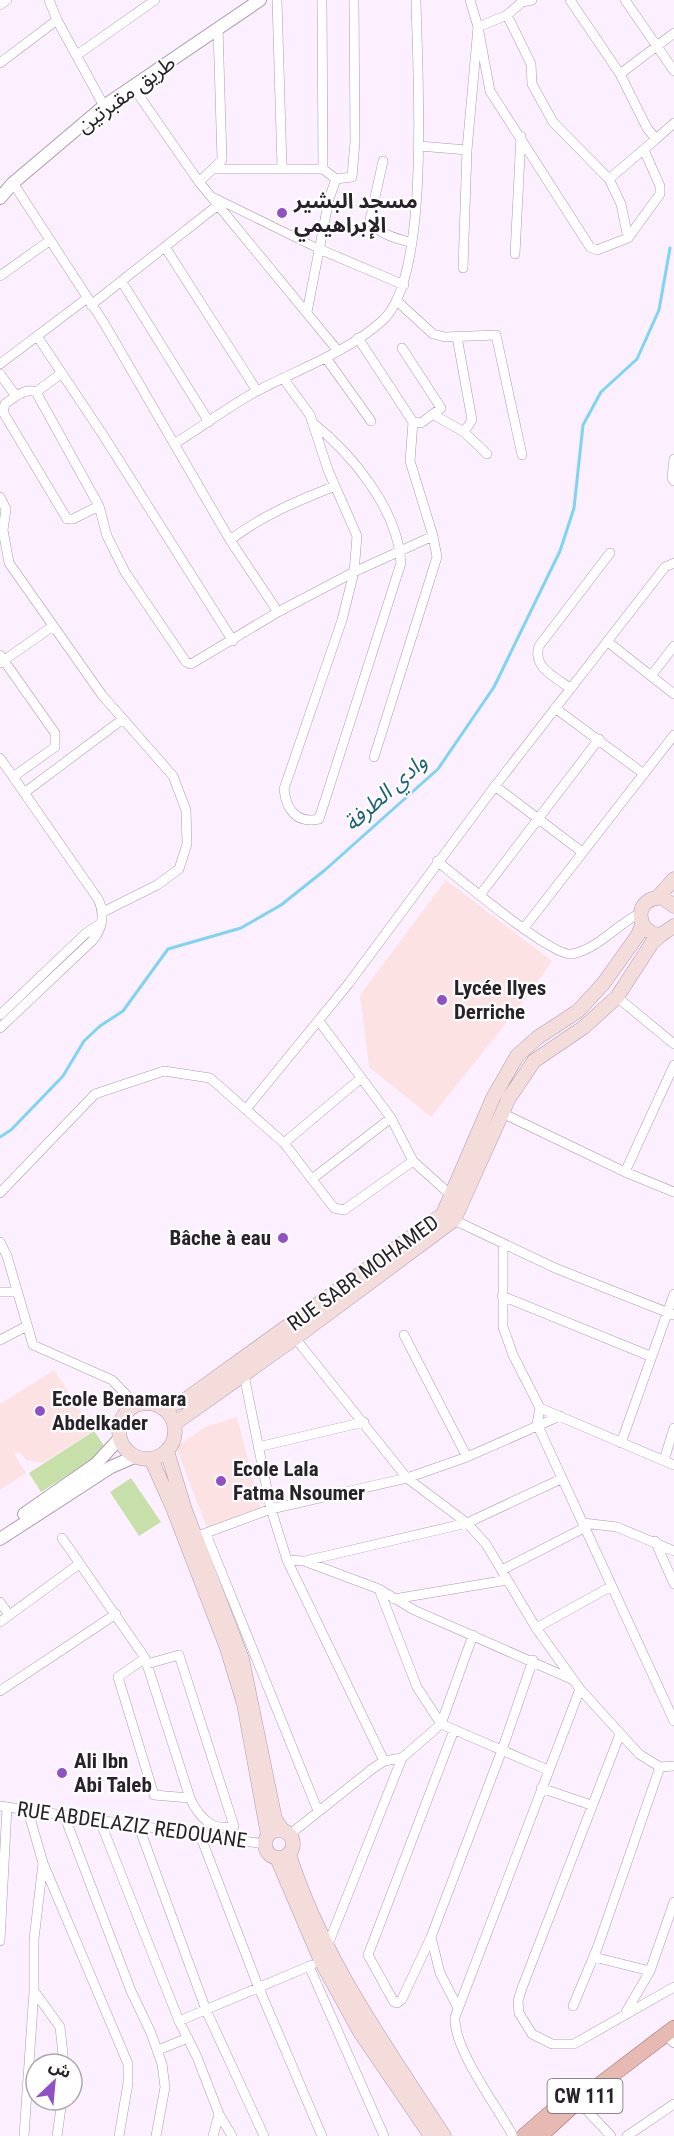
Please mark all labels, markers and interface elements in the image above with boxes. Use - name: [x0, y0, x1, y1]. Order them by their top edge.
- street label: طريق مقبرتين: [72, 50, 180, 139]
- place label: مسجد البشير الإبراهيمي: [293, 189, 418, 242]
- marker: مسجد البشير الإبراهيمي: [275, 206, 289, 220]
- water label: وادي الطرفة: [339, 749, 435, 840]
- place label: Lycée Ilyes Derriche: [454, 976, 546, 1024]
- marker: Lycée Ilyes Derriche: [435, 993, 449, 1007]
- street label: RUE SABR MOHAMED: [283, 1210, 443, 1336]
- place label: Bâche à eau: [169, 1226, 271, 1250]
- marker: Bâche à eau: [276, 1231, 290, 1245]
- place label: Ecole Benamara Abdelkader: [52, 1387, 187, 1435]
- marker: Ecole Benamara Abdelkader: [33, 1404, 47, 1418]
- place label: Ecole Lala Fatma Nsoumer: [233, 1457, 365, 1505]
- marker: Ecole Lala Fatma Nsoumer: [214, 1474, 228, 1488]
- place label: Ali Ibn Abi Taleb: [74, 1749, 152, 1797]
- marker: Ali Ibn Abi Taleb: [55, 1766, 69, 1780]
- street label: RUE ABDELAZIZ REDOUANE: [16, 1797, 248, 1853]
- north arrow: [24, 2052, 84, 2112]
- text: ش: [46, 2056, 74, 2082]
- road number: CW 111: [548, 2079, 622, 2113]

